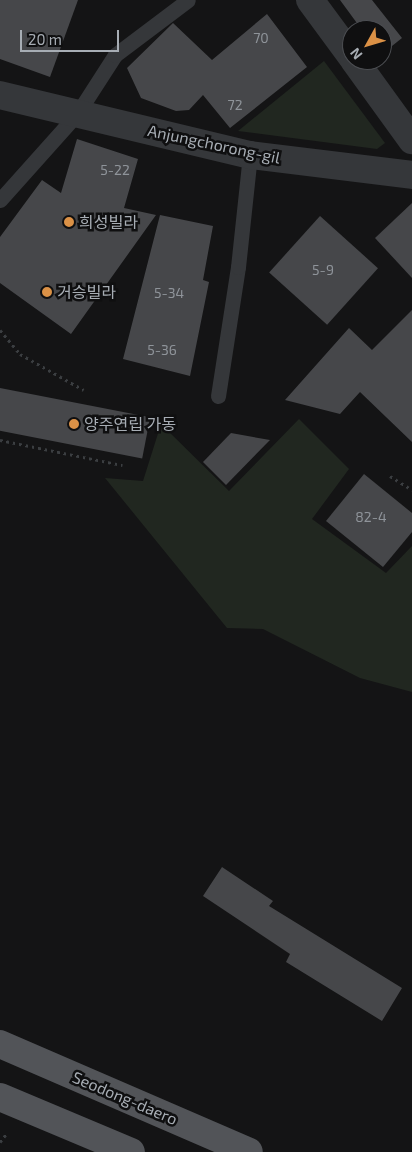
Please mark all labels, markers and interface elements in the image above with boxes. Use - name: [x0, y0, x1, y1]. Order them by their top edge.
- scale bar: [22, 20, 121, 52]
- north arrow: [342, 20, 392, 70]
- text: 20 m: [28, 30, 62, 48]
- house number: 70: [253, 30, 269, 46]
- text: N: [346, 45, 366, 63]
- house number: 72: [227, 97, 243, 113]
- street label: Anjungchorong-gil: [146, 121, 282, 167]
- house number: 5-22: [100, 162, 130, 178]
- place label: 희성빌라: [79, 212, 138, 232]
- marker: 희성빌라: [63, 216, 75, 228]
- house number: 5-9: [312, 262, 334, 278]
- place label: 거승빌라: [57, 282, 116, 302]
- house number: 5-34: [154, 285, 184, 301]
- marker: 거승빌라: [41, 286, 53, 298]
- house number: 5-36: [147, 342, 177, 358]
- place label: 양주연립 가동: [84, 414, 176, 434]
- marker: 양주연립 가동: [68, 418, 80, 430]
- house number: 82-4: [355, 509, 387, 525]
- street label: Seodong-daero: [70, 1067, 180, 1129]

